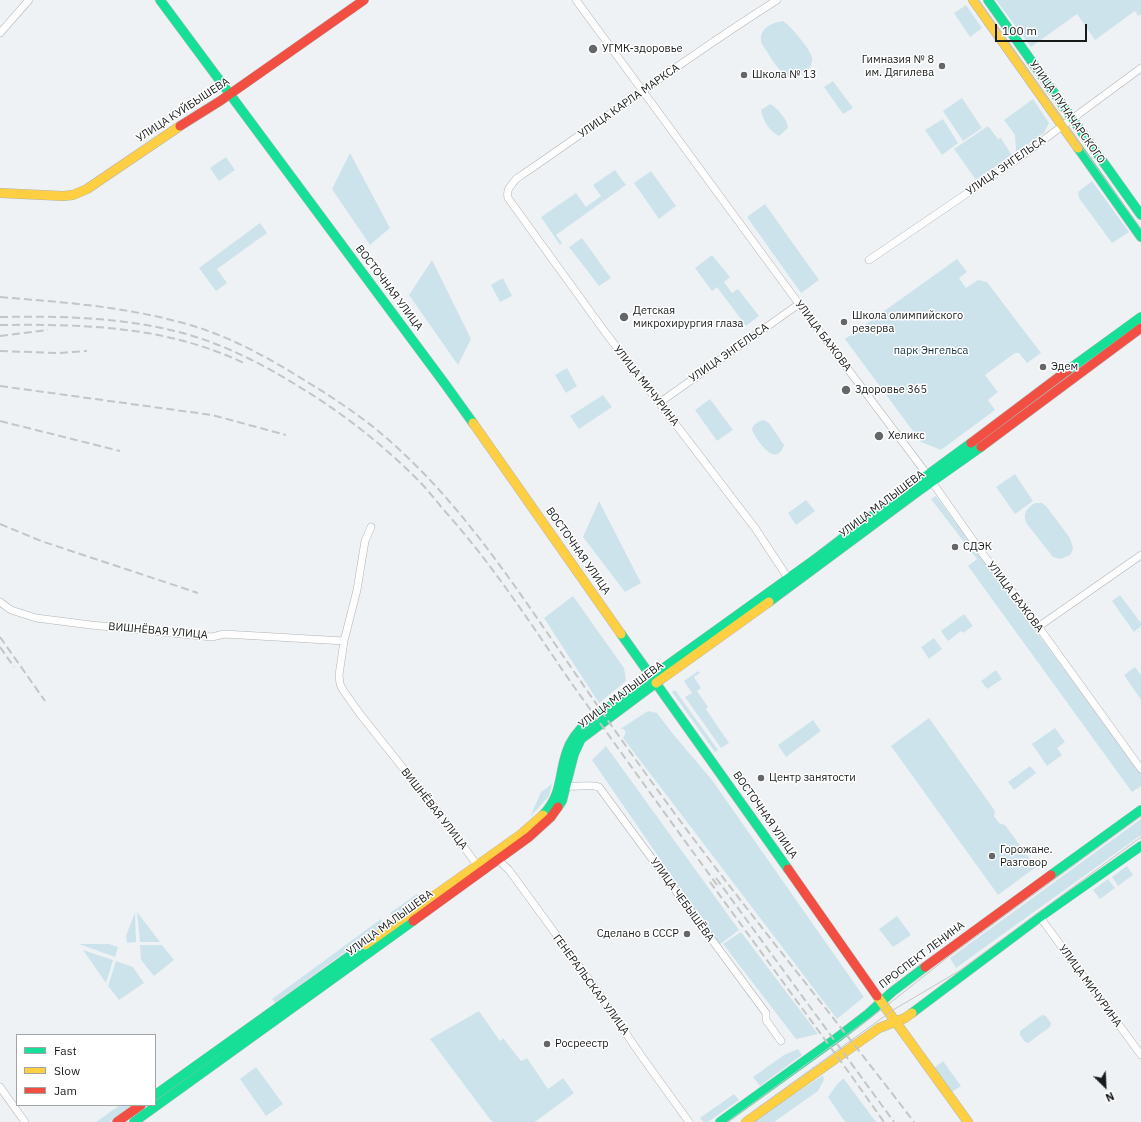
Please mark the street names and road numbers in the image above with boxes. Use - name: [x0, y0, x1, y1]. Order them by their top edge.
- street label: УЛИЦА ЛУНАЧАРСКОГО: [1026, 58, 1108, 166]
- street label: УЛИЦА КАРЛА МАРКСА: [576, 61, 682, 141]
- street label: УЛИЦА КУЙБЫШЕВА: [134, 75, 232, 145]
- street label: УЛИЦА ЭНГЕЛЬСА: [964, 134, 1048, 198]
- street label: ВОСТОЧНАЯ УЛИЦА: [353, 243, 425, 333]
- street label: УЛИЦА БАЖОВА: [792, 298, 854, 374]
- street label: УЛИЦА ЭНГЕЛЬСА: [687, 321, 771, 385]
- street label: УЛИЦА МИЧУРИНА: [610, 343, 682, 429]
- street label: УЛИЦА МАЛЫШЕВА: [837, 468, 927, 540]
- street label: ВОСТОЧНАЯ УЛИЦА: [543, 505, 613, 597]
- street label: УЛИЦА БАЖОВА: [984, 559, 1046, 635]
- street label: ВИШНЁВАЯ УЛИЦА: [108, 620, 208, 642]
- street label: УЛИЦА МАЛЫШЕВА: [576, 659, 666, 731]
- street label: ВИШНЁВАЯ УЛИЦА: [398, 766, 470, 852]
- street label: ВОСТОЧНАЯ УЛИЦА: [730, 769, 800, 861]
- street label: УЛИЦА ЧЕБЫШЁВА: [647, 856, 717, 944]
- street label: УЛИЦА МАЛЫШЕВА: [344, 887, 436, 959]
- street label: ПРОСПЕКТ ЛЕНИНА: [877, 919, 967, 991]
- street label: ГЕНЕРАЛЬСКАЯ УЛИЦА: [550, 932, 632, 1038]
- street label: УЛИЦА МИЧУРИНА: [1056, 942, 1124, 1030]

